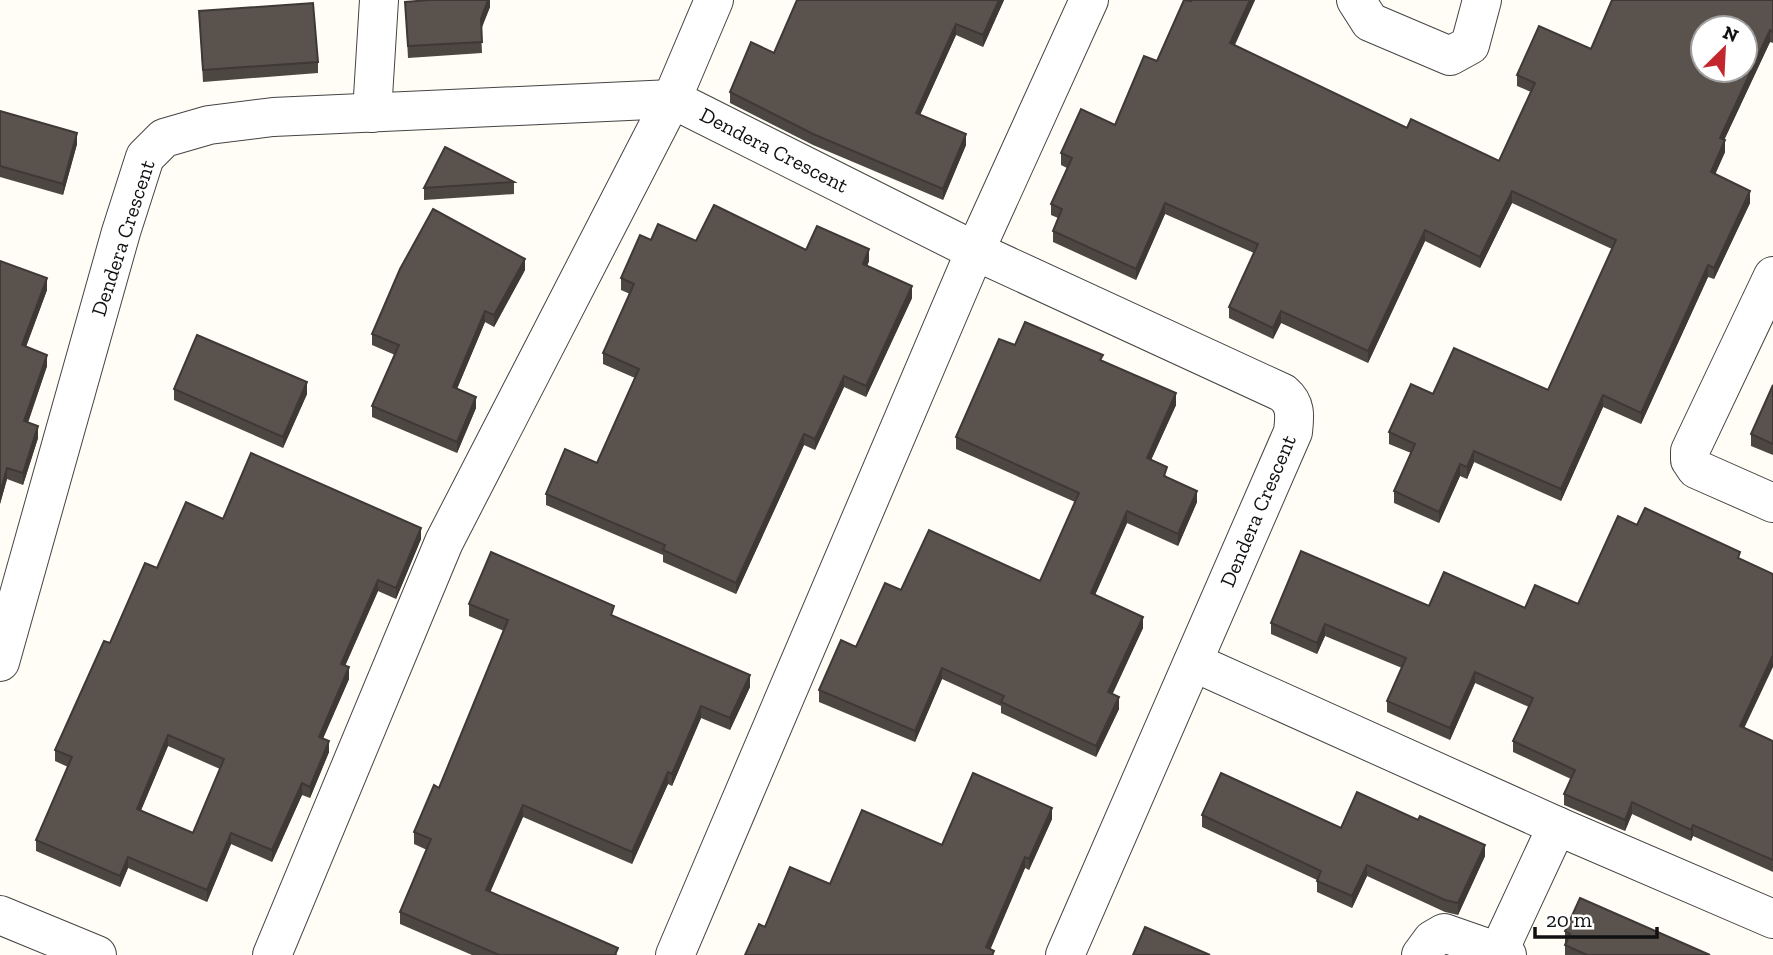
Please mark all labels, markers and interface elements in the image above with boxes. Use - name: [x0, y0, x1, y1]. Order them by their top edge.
- north arrow: [1689, 14, 1759, 84]
- text: N: [1719, 20, 1742, 47]
- street label: Dendera Crescent: [696, 101, 853, 198]
- street label: Dendera Crescent: [85, 156, 160, 319]
- street label: Dendera Crescent: [1214, 431, 1301, 591]
- scale bar: [1535, 895, 1658, 939]
- text: 20 m: [1546, 907, 1592, 932]

